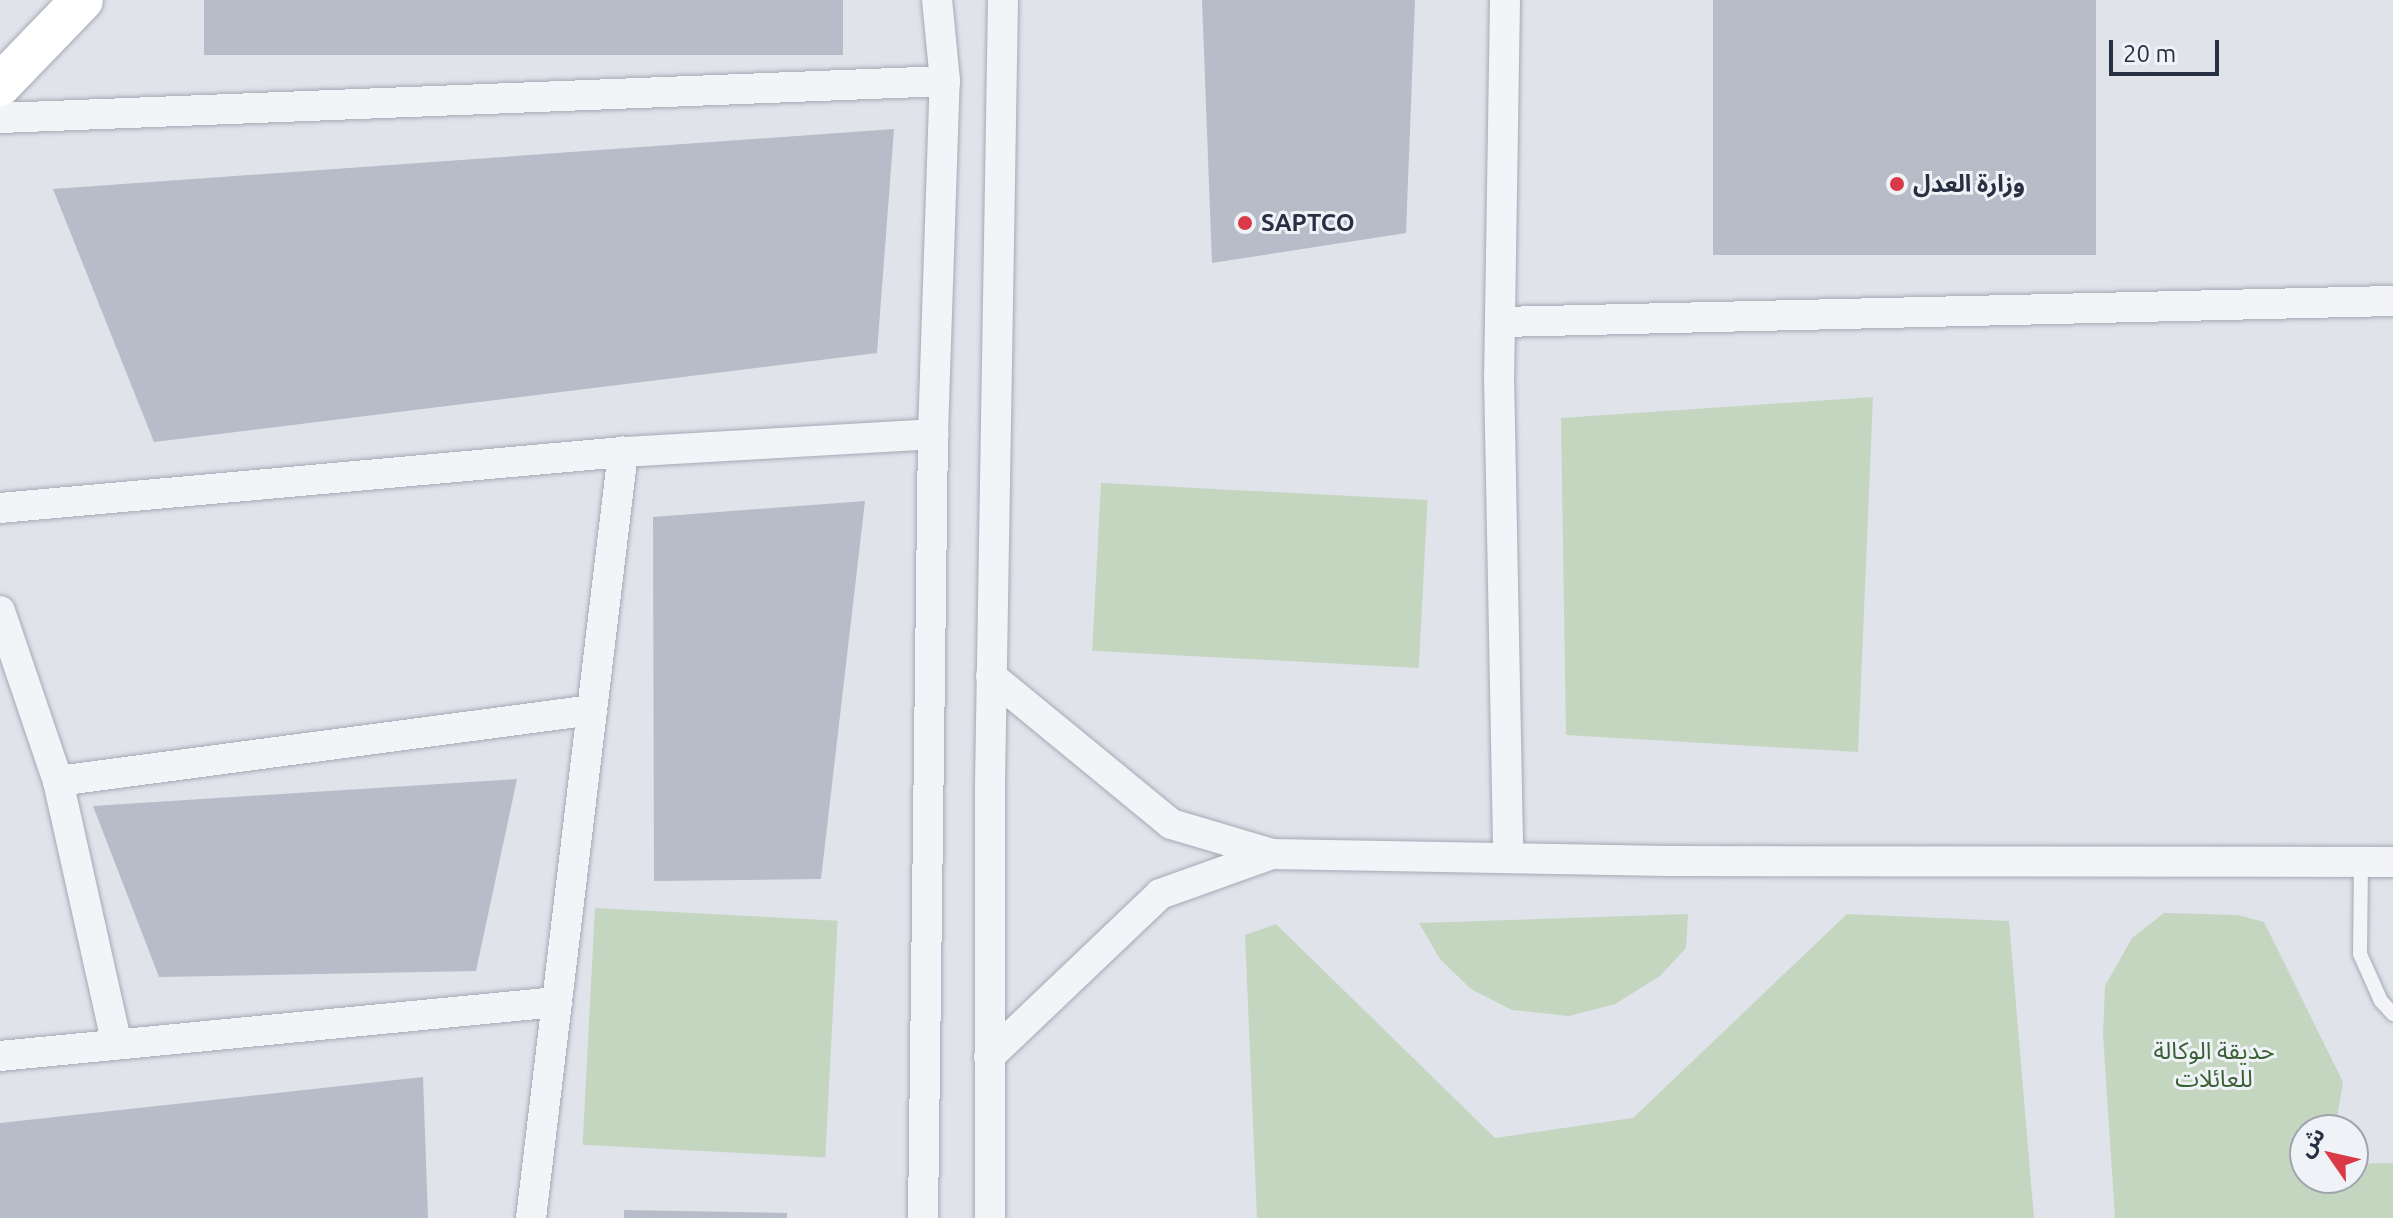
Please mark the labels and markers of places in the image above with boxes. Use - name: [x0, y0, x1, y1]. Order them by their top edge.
- place label: وزارة العدل: [1913, 170, 2025, 198]
- marker: وزارة العدل: [1888, 175, 1906, 193]
- place label: SAPTCO: [1261, 209, 1355, 237]
- marker: SAPTCO: [1236, 214, 1254, 232]

